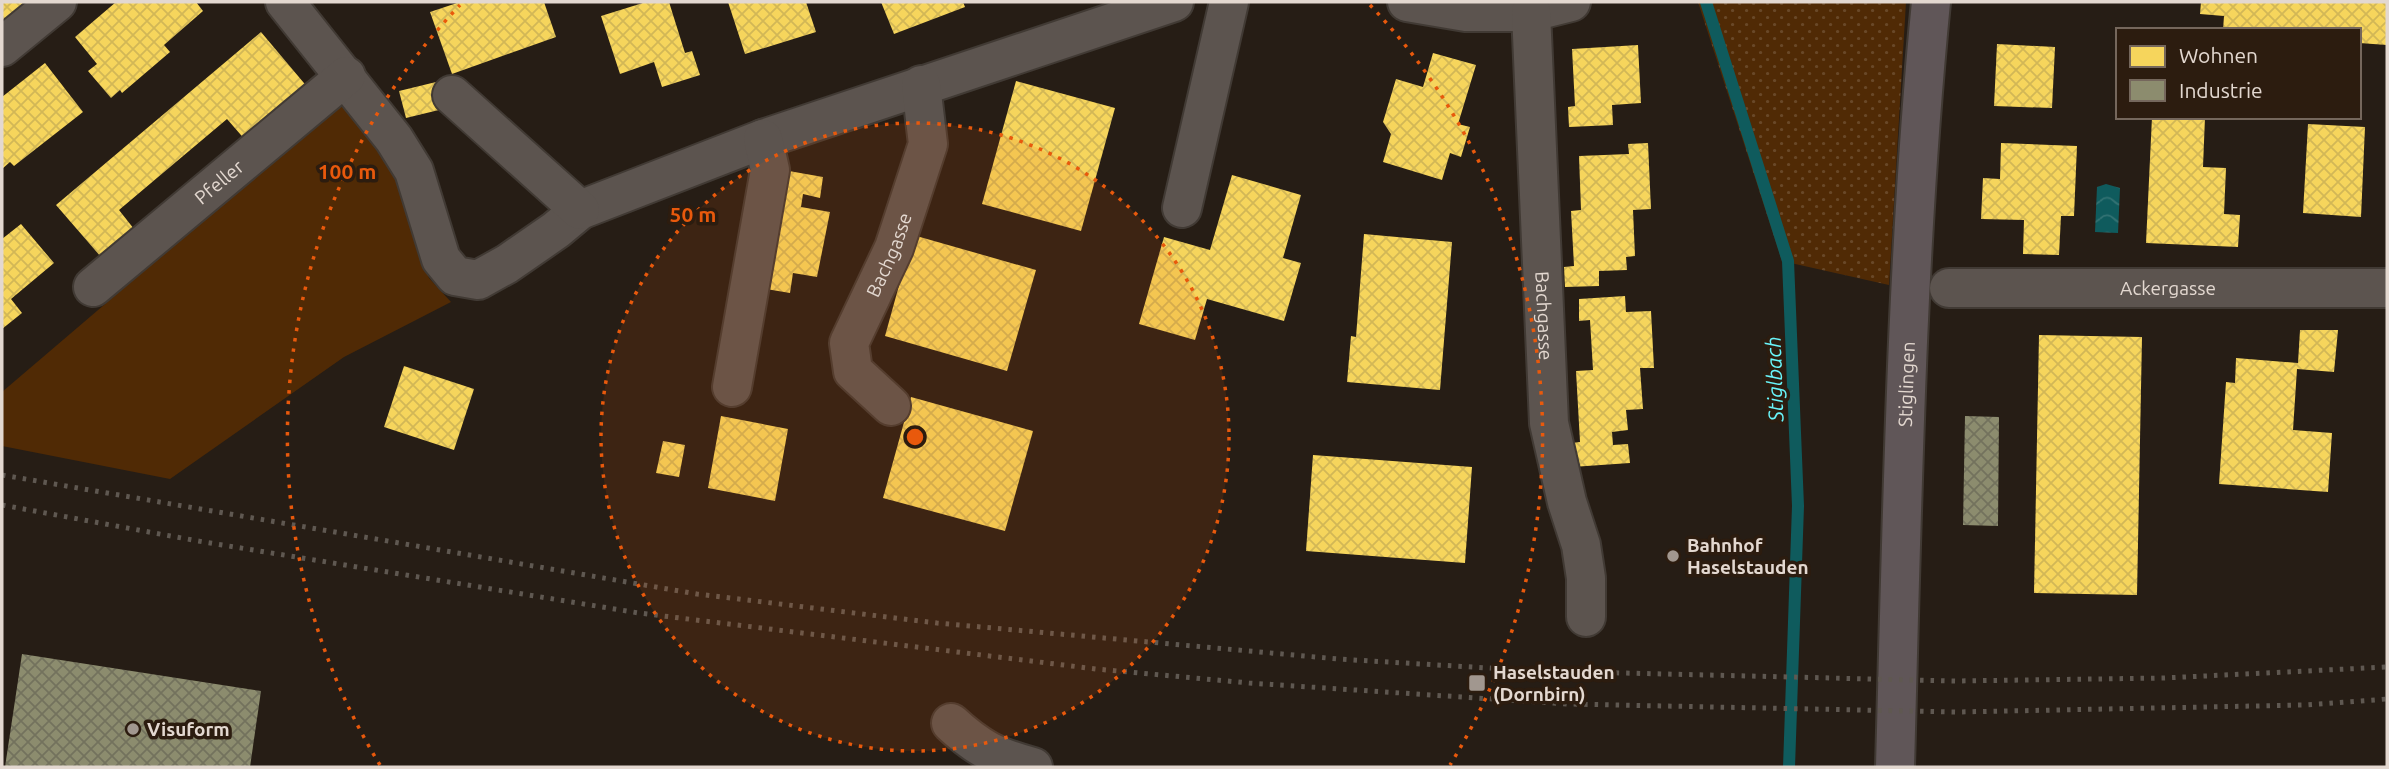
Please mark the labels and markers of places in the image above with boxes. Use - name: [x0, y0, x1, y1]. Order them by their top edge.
- centre of rings: [903, 425, 927, 449]
- place label: Bahnhof Haselstauden: [1687, 534, 1809, 578]
- marker: Bahnhof Haselstauden: [1665, 548, 1681, 564]
- place label: Haselstauden (Dornbirn): [1493, 661, 1615, 705]
- marker: Haselstauden (Dornbirn): [1467, 673, 1487, 693]
- place label: Visuform: [147, 718, 230, 740]
- marker: Visuform: [125, 721, 141, 737]

